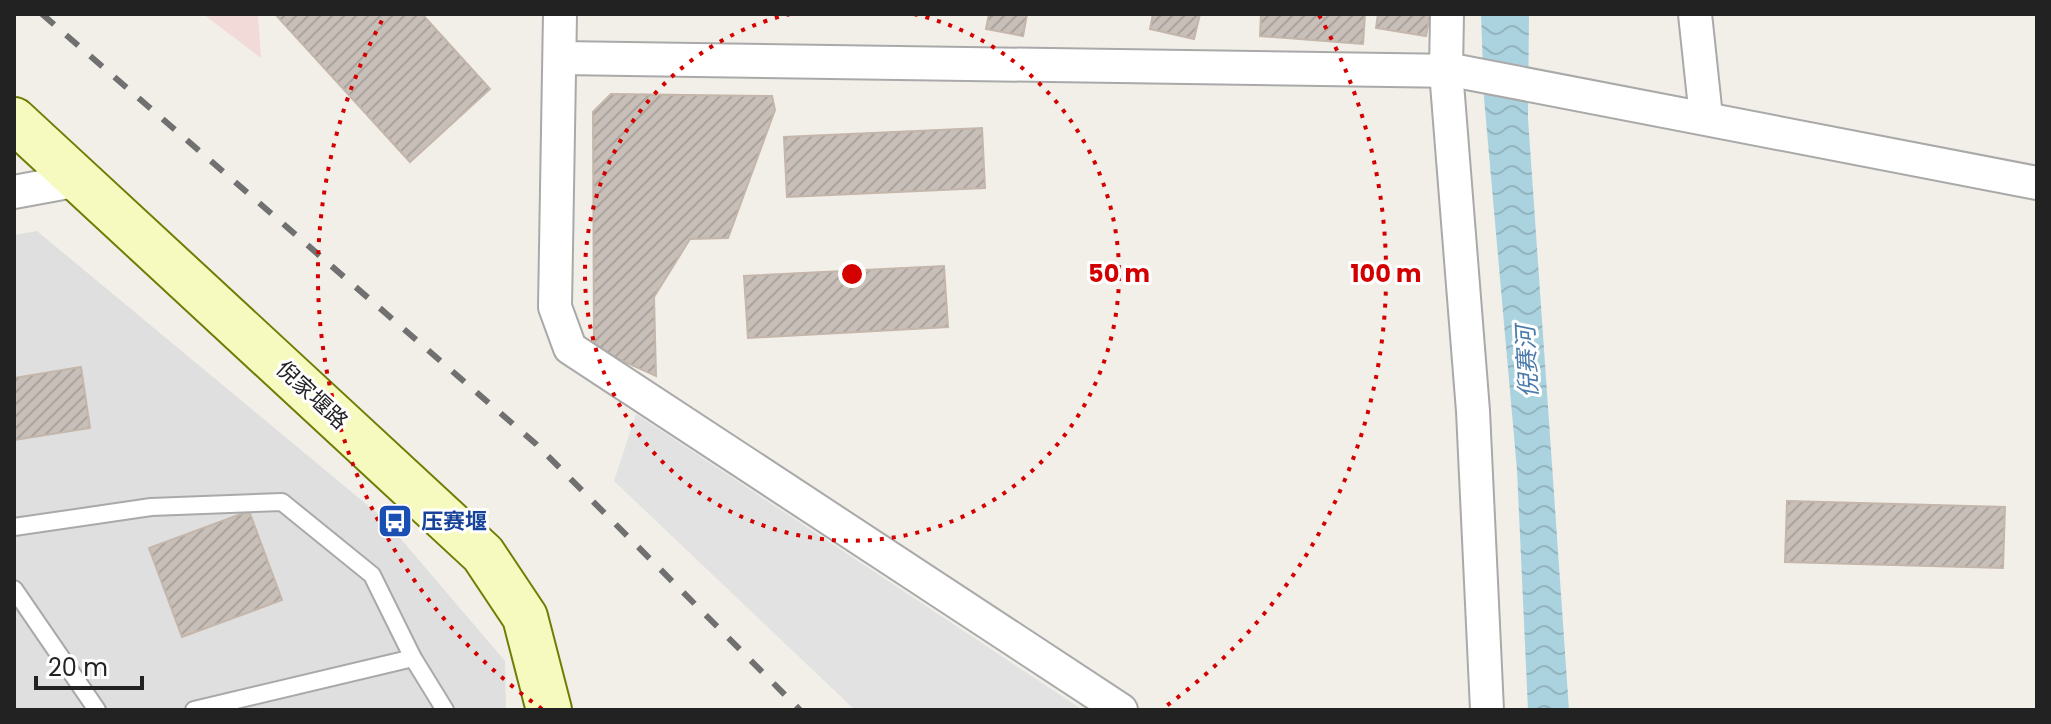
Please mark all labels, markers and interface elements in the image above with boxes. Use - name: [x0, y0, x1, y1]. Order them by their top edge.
- text: 50 m: [1088, 257, 1150, 290]
- text: 100 m: [1351, 257, 1421, 290]
- centre of rings: [838, 260, 866, 288]
- water label: 倪赛河: [1508, 321, 1545, 399]
- street label: 倪家堰路: [269, 354, 355, 436]
- bus stop icon: 压赛堰: [376, 502, 414, 540]
- place label: 压赛堰: [421, 506, 487, 537]
- scale bar: [36, 640, 142, 690]
- text: 20 m: [48, 651, 108, 684]

